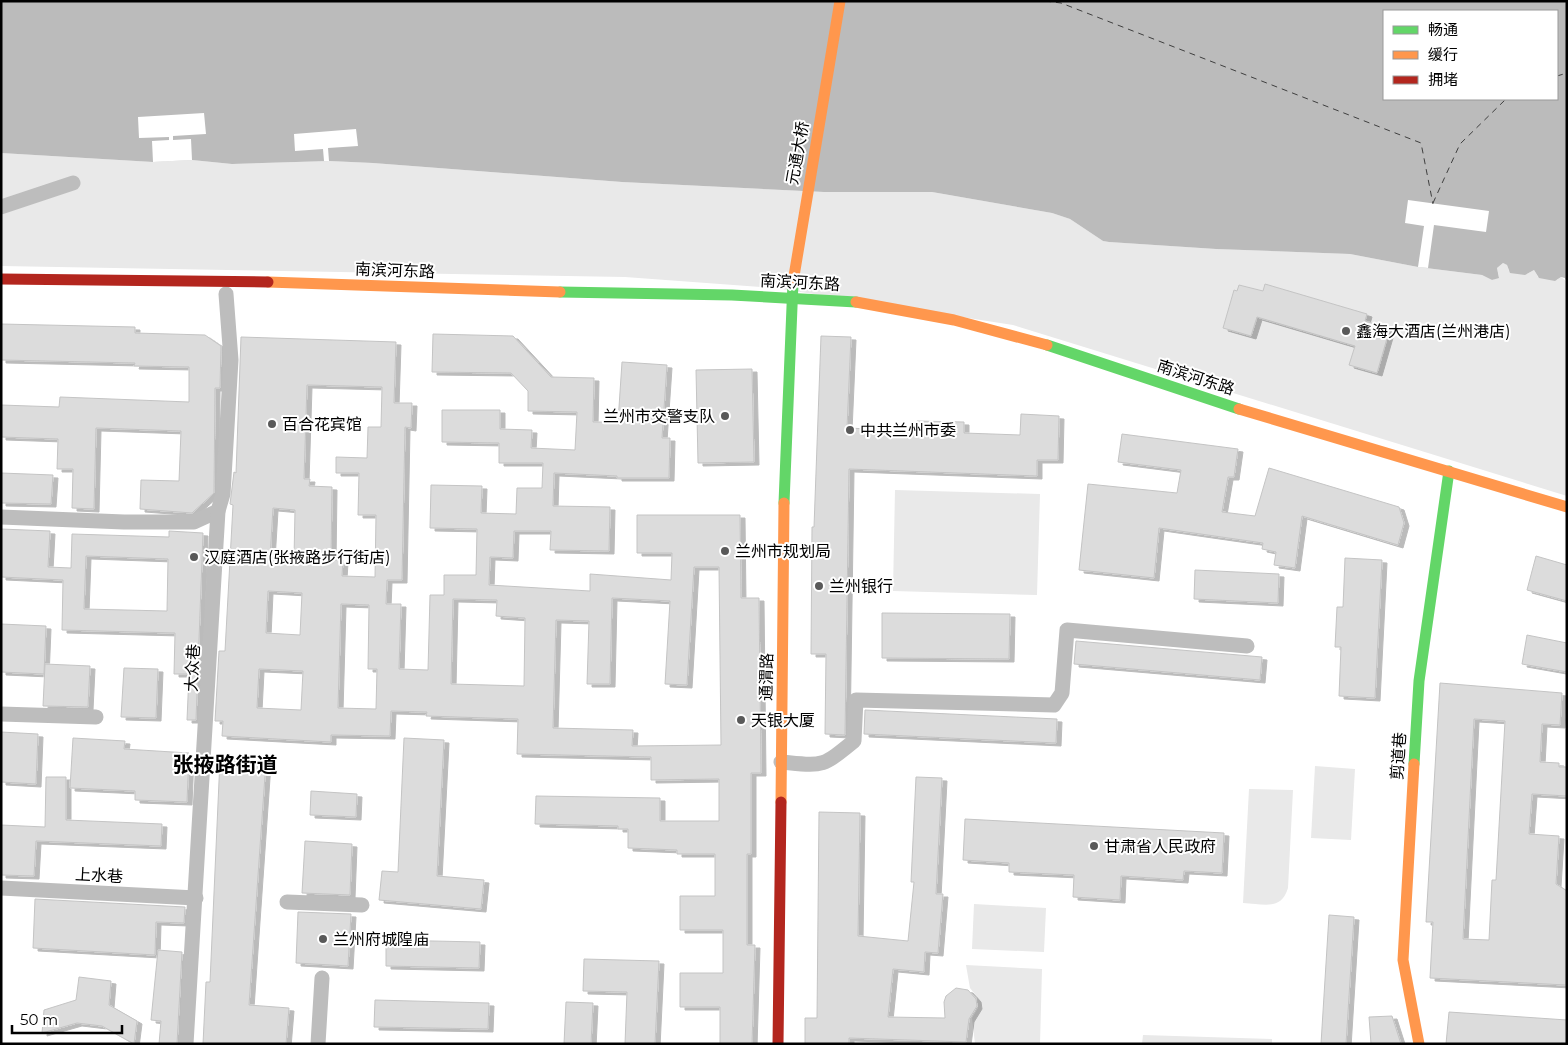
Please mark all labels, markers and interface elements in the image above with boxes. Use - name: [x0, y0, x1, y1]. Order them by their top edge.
- legend: [1383, 10, 1558, 100]
- text: 畅通: [1428, 20, 1458, 39]
- text: 缓行: [1428, 45, 1458, 64]
- text: 拥堵: [1428, 70, 1458, 89]
- street label: 元通大桥: [783, 120, 812, 186]
- street label: 南滨河东路: [355, 260, 435, 281]
- street label: 南滨河东路: [760, 271, 840, 294]
- place label: 鑫海大酒店(兰州港店): [1356, 322, 1511, 341]
- marker: 鑫海大酒店(兰州港店): [1340, 325, 1352, 337]
- street label: 南滨河东路: [1155, 356, 1237, 399]
- place label: 兰州市交警支队: [603, 407, 715, 426]
- marker: 兰州市交警支队: [719, 410, 731, 422]
- place label: 百合花宾馆: [282, 415, 362, 434]
- marker: 百合花宾馆: [266, 418, 278, 430]
- place label: 中共兰州市委: [860, 421, 956, 440]
- marker: 中共兰州市委: [844, 424, 856, 436]
- place label: 兰州市规划局: [735, 542, 831, 561]
- marker: 兰州市规划局: [719, 545, 731, 557]
- place label: 汉庭酒店(张掖路步行街店): [204, 548, 391, 567]
- marker: 汉庭酒店(张掖路步行街店): [188, 551, 200, 563]
- place label: 兰州银行: [829, 577, 893, 596]
- marker: 兰州银行: [813, 580, 825, 592]
- street label: 大众巷: [182, 644, 203, 692]
- street label: 通渭路: [757, 653, 776, 701]
- place label: 天银大厦: [751, 711, 815, 730]
- marker: 天银大厦: [735, 714, 747, 726]
- street label: 剪道巷: [1387, 731, 1410, 781]
- district label: 张掖路街道: [173, 752, 278, 777]
- place label: 甘肃省人民政府: [1104, 837, 1216, 856]
- marker: 甘肃省人民政府: [1088, 840, 1100, 852]
- street label: 上水巷: [75, 865, 123, 886]
- place label: 兰州府城隍庙: [333, 930, 429, 949]
- marker: 兰州府城隍庙: [317, 933, 329, 945]
- scale bar: [12, 1002, 122, 1034]
- text: 50 m: [20, 1010, 58, 1029]

